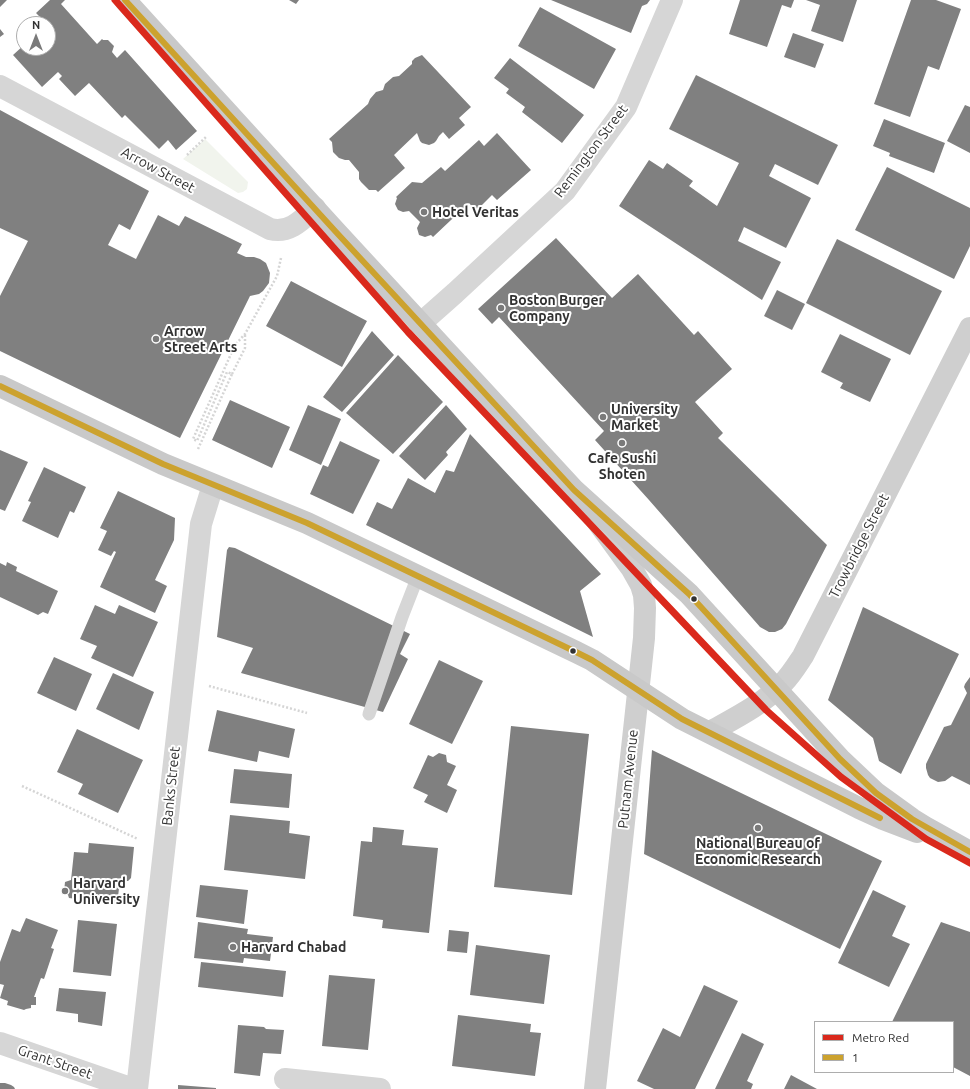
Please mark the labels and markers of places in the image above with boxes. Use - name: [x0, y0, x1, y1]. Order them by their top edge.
- place label: Hotel Veritas: [432, 204, 519, 220]
- marker: Hotel Veritas: [419, 207, 429, 217]
- place label: Boston Burger Company: [509, 292, 604, 324]
- marker: Boston Burger Company: [496, 303, 506, 313]
- place label: Arrow Street Arts: [164, 323, 237, 356]
- marker: Arrow Street Arts: [151, 334, 161, 344]
- place label: University Market: [611, 401, 678, 434]
- marker: University Market: [598, 412, 608, 422]
- marker: Cafe Sushi Shoten: [617, 438, 627, 448]
- place label: Cafe Sushi Shoten: [588, 450, 656, 482]
- unlabelled marker: [689, 594, 699, 604]
- unlabelled marker: [568, 646, 578, 656]
- marker: National Bureau of Economic Research: [753, 823, 763, 833]
- place label: National Bureau of Economic Research: [695, 835, 821, 868]
- place label: Harvard University: [73, 875, 140, 908]
- marker: Harvard University: [60, 886, 70, 896]
- place label: Harvard Chabad: [241, 939, 346, 955]
- marker: Harvard Chabad: [228, 942, 238, 952]

